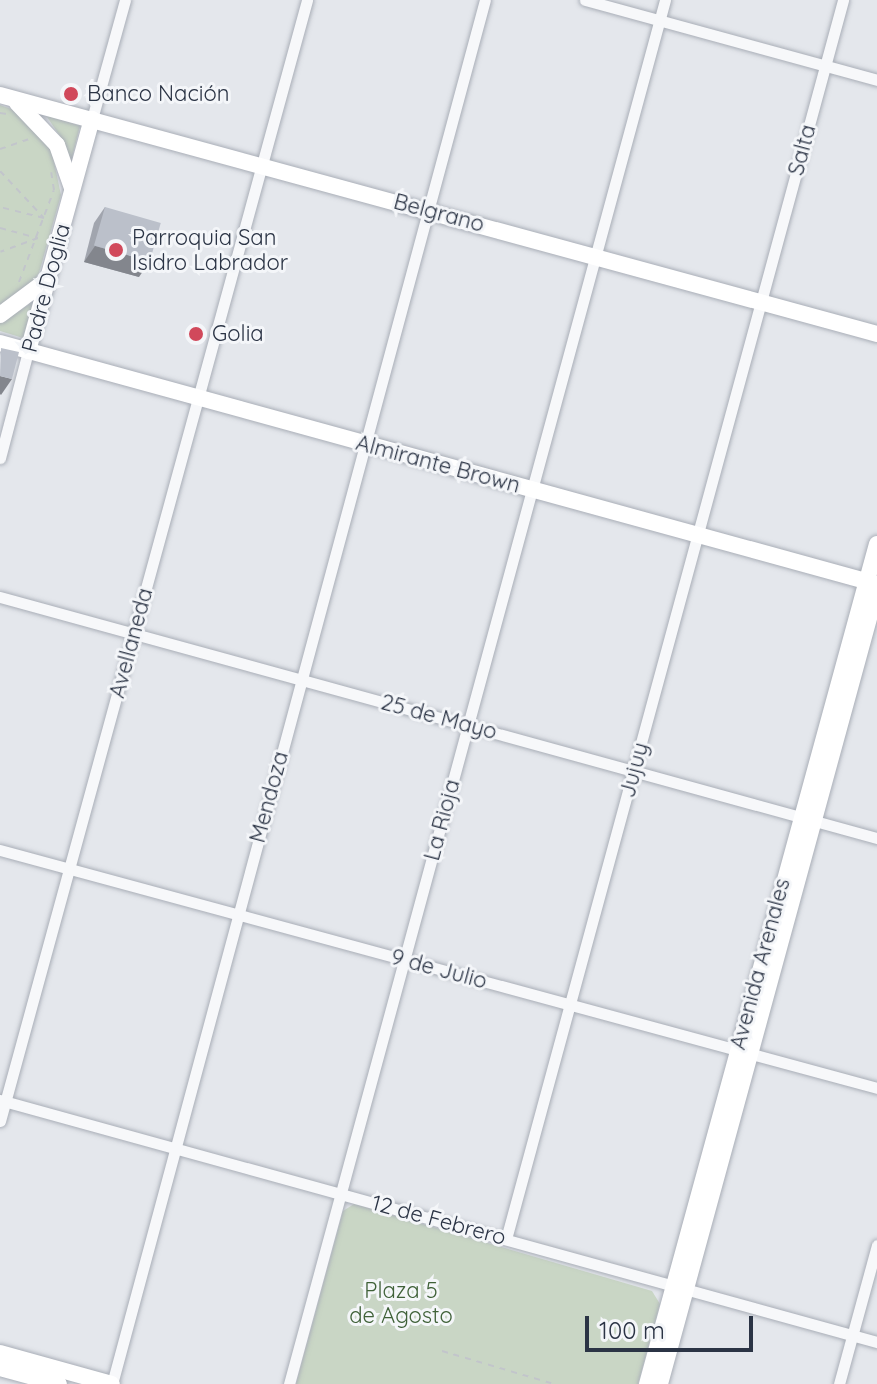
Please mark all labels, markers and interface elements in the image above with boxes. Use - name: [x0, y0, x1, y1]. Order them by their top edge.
- place label: Banco Nación: [87, 81, 230, 107]
- marker: Banco Nación: [62, 85, 80, 103]
- street label: Salta: [783, 122, 821, 178]
- street label: Belgrano: [391, 188, 487, 238]
- street label: Padre Doglia: [16, 221, 76, 355]
- place label: Parroquia San Isidro Labrador: [132, 224, 288, 276]
- marker: Parroquia San Isidro Labrador: [107, 241, 125, 259]
- place label: Golia: [212, 321, 264, 347]
- marker: Golia: [187, 325, 205, 343]
- street label: Almirante Brown: [353, 429, 523, 499]
- street label: Avellaneda: [104, 585, 158, 701]
- street label: 25 de Mayo: [378, 689, 500, 745]
- street label: Jujuy: [614, 740, 654, 800]
- street label: Mendoza: [244, 748, 294, 846]
- street label: La Rioja: [419, 776, 465, 864]
- street label: Avenida Arenales: [724, 876, 796, 1052]
- street label: 9 de Julio: [388, 944, 490, 994]
- street label: 12 de Febrero: [369, 1189, 509, 1251]
- park label: Plaza 5 de Agosto: [349, 1277, 453, 1328]
- scale bar: [589, 1300, 757, 1350]
- text: 100 m: [599, 1315, 665, 1345]

